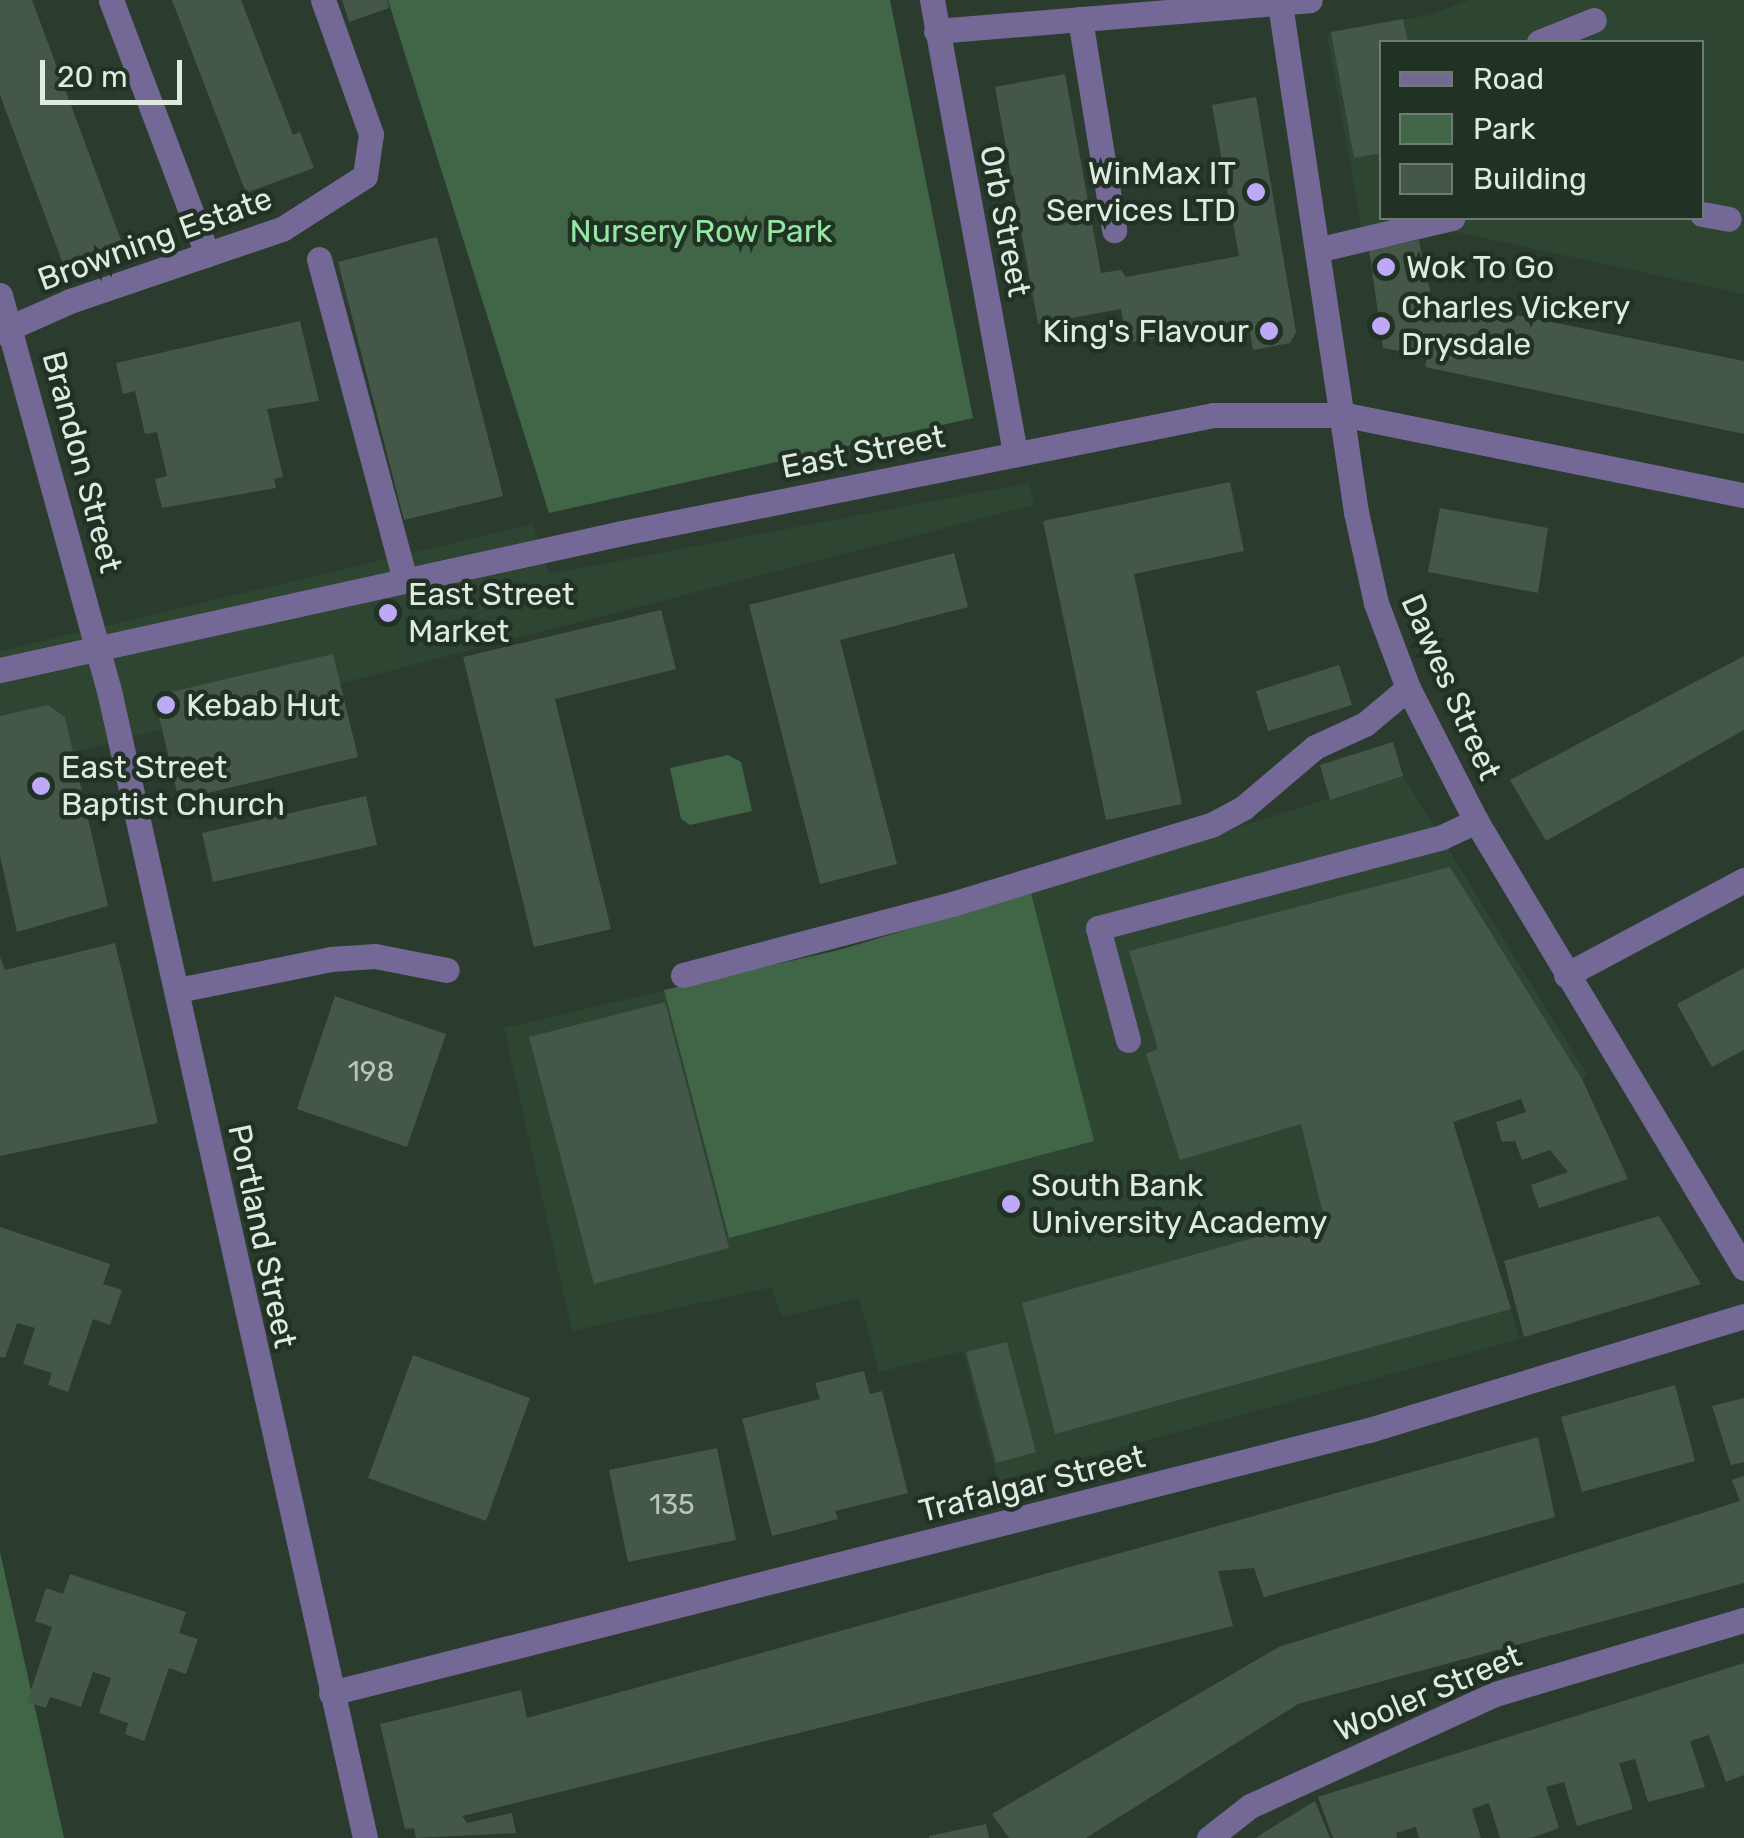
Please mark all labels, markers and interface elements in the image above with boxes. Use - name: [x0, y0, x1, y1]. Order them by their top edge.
- scale bar: [45, 40, 188, 102]
- legend: [1379, 40, 1704, 220]
- text: 20 m: [57, 59, 128, 95]
- text: Road: [1473, 61, 1544, 97]
- text: Park: [1473, 111, 1535, 147]
- street label: Orb Street: [972, 142, 1038, 300]
- place label: WinMax IT Services LTD: [1046, 155, 1236, 230]
- text: Building: [1473, 161, 1587, 197]
- street label: Browning Estate: [33, 179, 277, 299]
- marker: WinMax IT Services LTD: [1245, 181, 1267, 203]
- park label: Nursery Row Park: [569, 212, 833, 250]
- place label: Wok To Go: [1406, 248, 1556, 286]
- marker: Wok To Go: [1375, 256, 1397, 278]
- place label: Charles Vickery Drysdale: [1401, 289, 1631, 364]
- place label: King's Flavour: [1043, 312, 1249, 350]
- marker: Charles Vickery Drysdale: [1370, 315, 1392, 337]
- marker: King's Flavour: [1258, 320, 1280, 342]
- street label: Brandon Street: [34, 347, 130, 577]
- street label: East Street: [778, 417, 948, 487]
- place label: East Street Market: [408, 576, 574, 651]
- street label: Dawes Street: [1393, 588, 1509, 786]
- marker: East Street Market: [377, 602, 399, 624]
- place label: Kebab Hut: [186, 686, 340, 724]
- marker: Kebab Hut: [155, 694, 177, 716]
- place label: East Street Baptist Church: [61, 749, 285, 824]
- marker: East Street Baptist Church: [30, 775, 52, 797]
- house number: 198: [348, 1055, 394, 1089]
- street label: Portland Street: [220, 1121, 304, 1351]
- place label: South Bank University Academy: [1031, 1167, 1329, 1242]
- marker: South Bank University Academy: [1000, 1193, 1022, 1215]
- street label: Trafalgar Street: [915, 1437, 1149, 1531]
- house number: 135: [649, 1488, 695, 1522]
- street label: Wooler Street: [1328, 1636, 1528, 1750]

